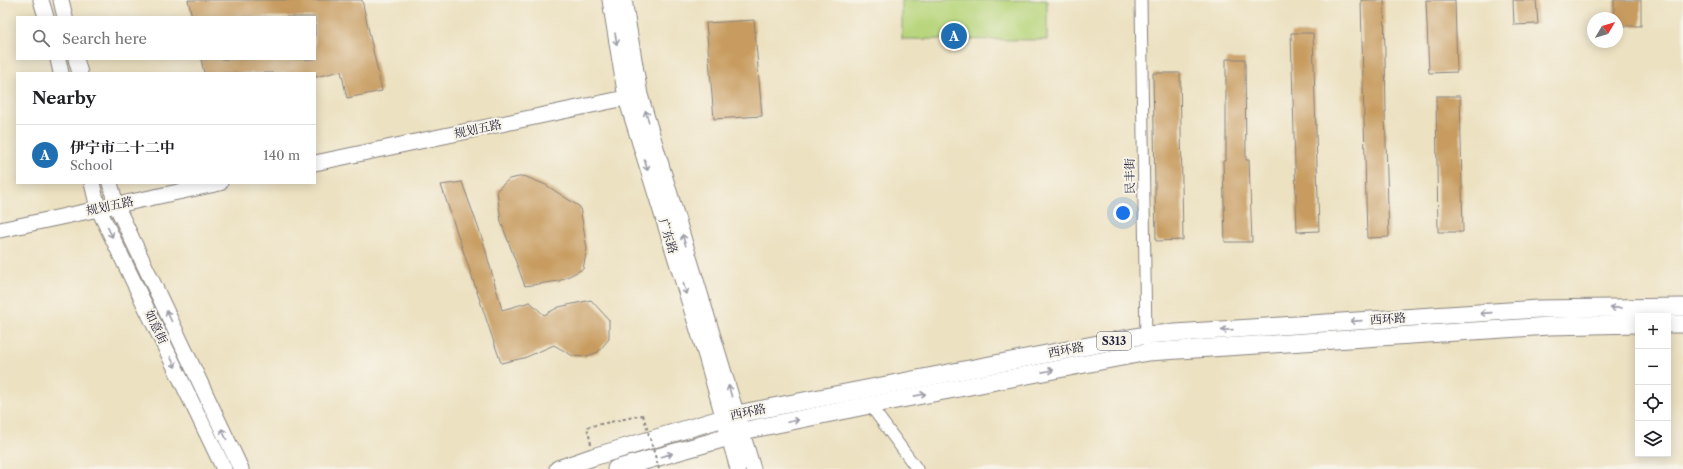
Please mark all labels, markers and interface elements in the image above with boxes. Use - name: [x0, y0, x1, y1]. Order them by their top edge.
- north arrow: [1587, 12, 1623, 48]
- search box: [16, 16, 316, 60]
- pin: A: [941, 21, 967, 51]
- icon: search: [30, 27, 52, 49]
- text: Search here: [62, 29, 147, 48]
- one-way arrow: [612, 32, 620, 45]
- text: Nearby: [32, 88, 96, 108]
- one-way arrow: [643, 109, 650, 122]
- street label: 规划五路: [453, 116, 503, 141]
- text: 伊宁市二十二中: [70, 138, 175, 157]
- text: A: [40, 147, 50, 163]
- text: 140 m: [263, 147, 300, 163]
- text: School: [70, 157, 113, 173]
- street label: 民丰街: [1122, 157, 1137, 194]
- one-way arrow: [643, 158, 650, 171]
- street label: 规划五路: [85, 193, 135, 218]
- your location: [1113, 203, 1133, 223]
- street label: 广东路: [656, 216, 681, 255]
- one-way arrow: [107, 226, 114, 238]
- one-way arrow: [680, 234, 687, 247]
- one-way arrow: [682, 282, 689, 295]
- one-way arrow: [1610, 304, 1623, 312]
- street label: 如意街: [142, 307, 172, 347]
- one-way arrow: [1480, 309, 1493, 316]
- street label: 西环路: [1369, 310, 1406, 327]
- one-way arrow: [165, 311, 172, 323]
- map controls: [1635, 313, 1671, 457]
- button: +: [1635, 313, 1671, 349]
- one-way arrow: [1350, 318, 1363, 325]
- one-way arrow: [1221, 326, 1234, 333]
- road number: S313: [1097, 332, 1131, 350]
- street label: 西环路: [1047, 339, 1085, 360]
- button: −: [1635, 349, 1671, 385]
- one-way arrow: [170, 356, 177, 368]
- one-way arrow: [1041, 367, 1054, 375]
- one-way arrow: [726, 385, 733, 398]
- button: locate: [1635, 385, 1671, 421]
- one-way arrow: [913, 391, 926, 399]
- street label: 西环路: [729, 400, 767, 423]
- one-way arrow: [786, 417, 799, 425]
- button: layers: [1635, 421, 1671, 457]
- one-way arrow: [220, 428, 227, 440]
- one-way arrow: [661, 451, 674, 458]

